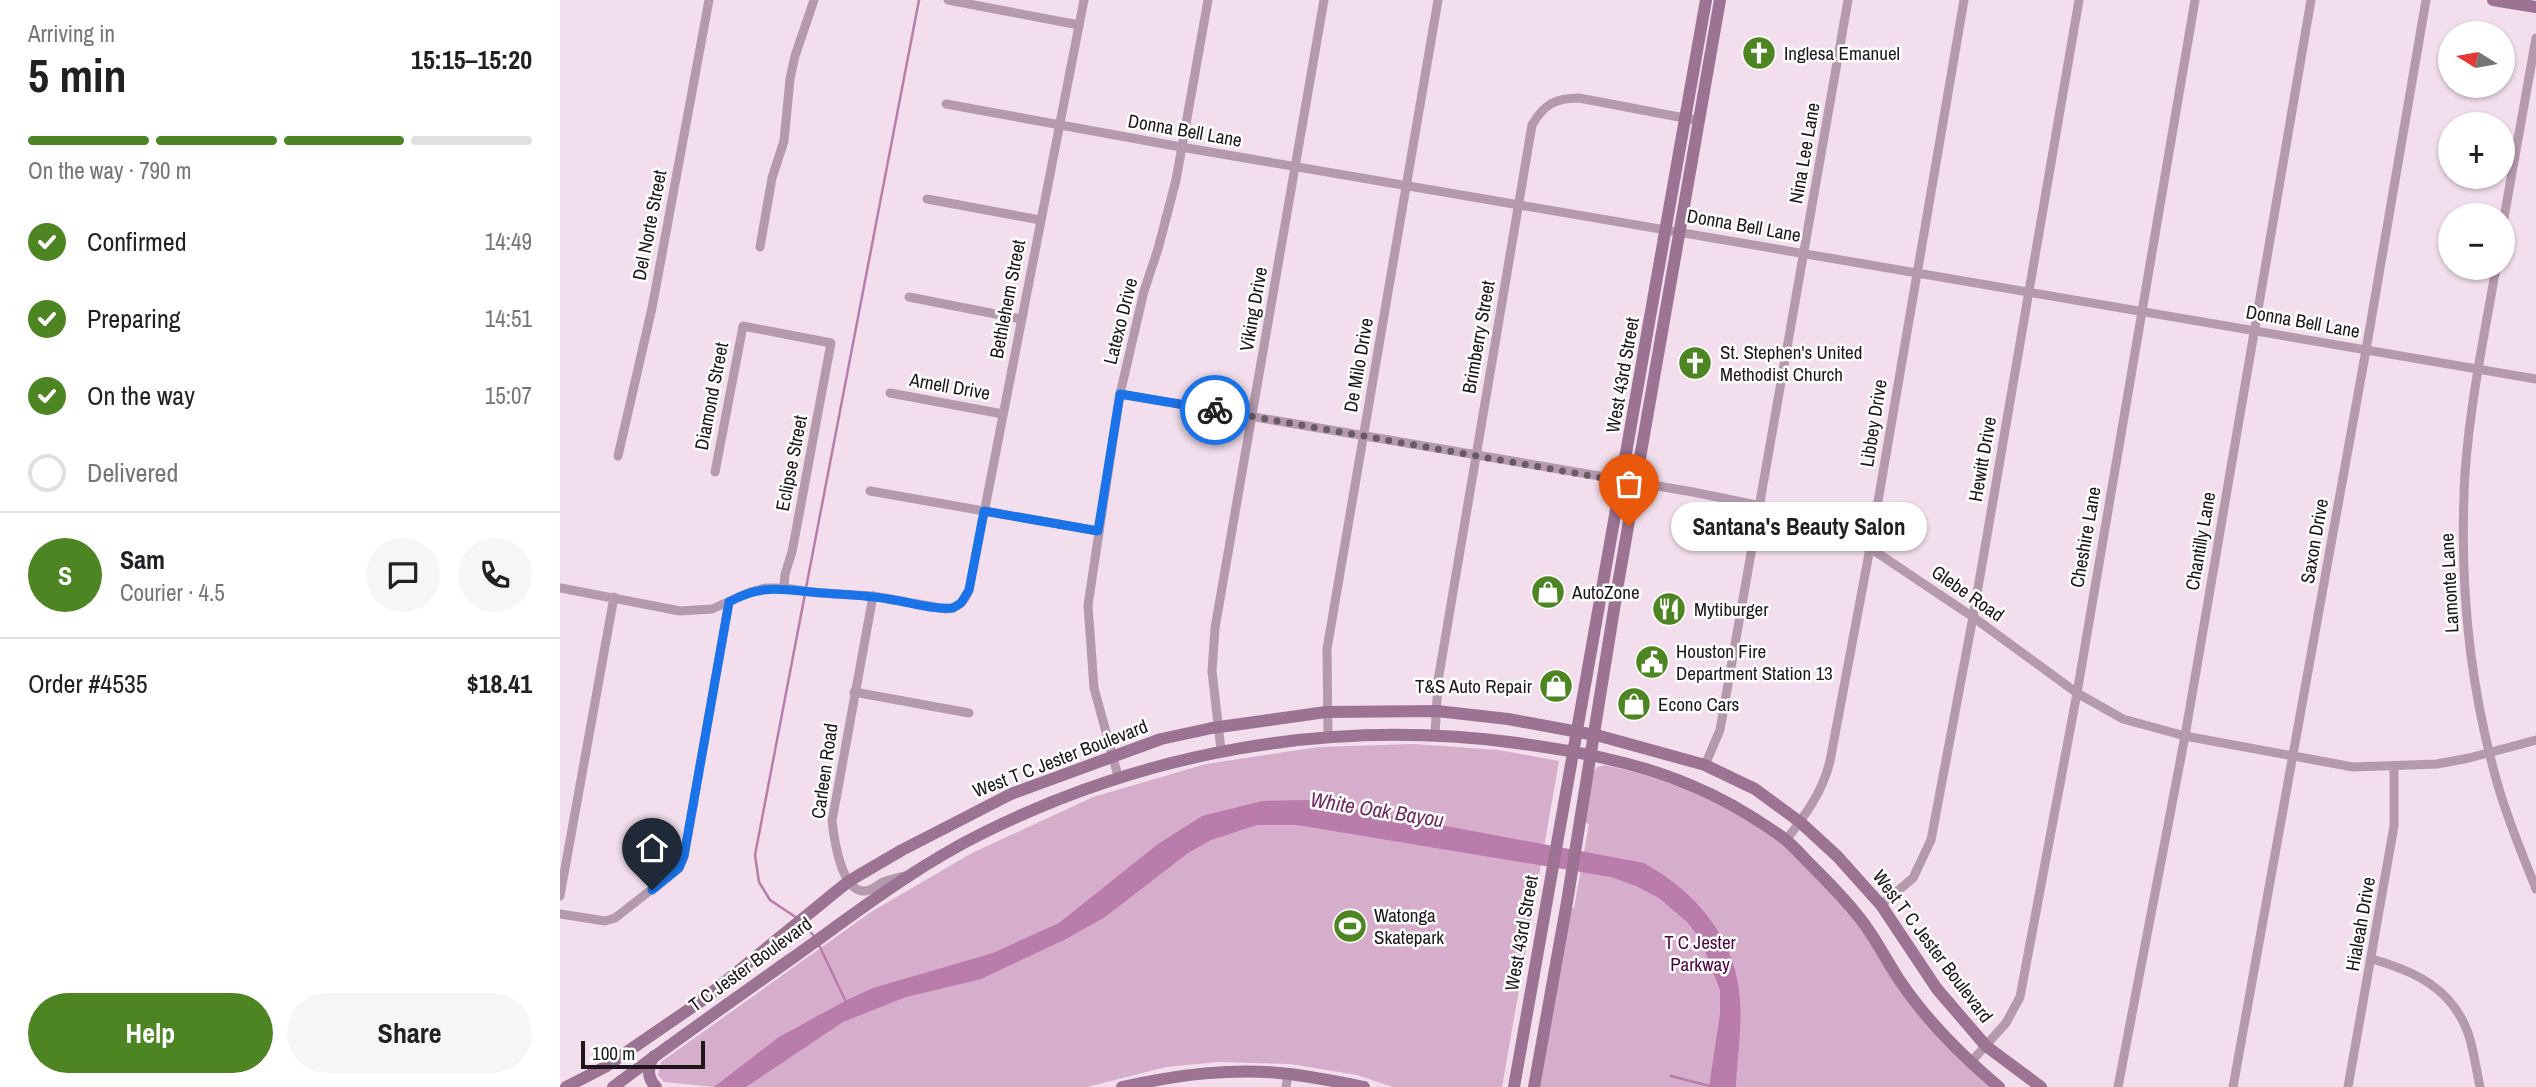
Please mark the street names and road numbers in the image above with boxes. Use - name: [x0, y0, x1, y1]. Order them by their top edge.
- street label: Nina Lee Lane: [1782, 100, 1826, 206]
- street label: Donna Bell Lane: [1126, 107, 1244, 153]
- street label: Del Norte Street: [626, 167, 673, 282]
- street label: Donna Bell Lane: [1685, 202, 1803, 248]
- street label: Bethlehem Street: [983, 237, 1031, 361]
- street label: Viking Drive: [1233, 265, 1273, 353]
- street label: Latexo Drive: [1097, 275, 1143, 367]
- street label: Brimberry Street: [1455, 278, 1501, 396]
- street label: Donna Bell Lane: [2244, 298, 2362, 344]
- street label: West 43rd Street: [1599, 315, 1645, 435]
- street label: De Milo Drive: [1337, 316, 1379, 414]
- street label: Diamond Street: [688, 339, 734, 452]
- street label: Arnell Drive: [907, 366, 992, 406]
- street label: Libbey Drive: [1853, 377, 1893, 469]
- street label: Eclipse Street: [769, 412, 813, 513]
- street label: Hewitt Drive: [1962, 415, 2002, 503]
- street label: Cheshire Lane: [2063, 484, 2107, 590]
- street label: Chantilly Lane: [2179, 490, 2221, 592]
- street label: Saxon Drive: [2294, 497, 2334, 585]
- street label: Lamonte Lane: [2433, 533, 2465, 633]
- street label: Glebe Road: [1926, 559, 2010, 627]
- street label: West T C Jester Boulevard: [969, 713, 1151, 803]
- street label: Carleen Road: [804, 722, 844, 820]
- street label: West T C Jester Boulevard: [1867, 864, 1999, 1028]
- street label: West 43rd Street: [1498, 873, 1544, 993]
- street label: Hialeah Drive: [2339, 875, 2381, 973]
- street label: T C Jester Boulevard: [683, 911, 817, 1017]

